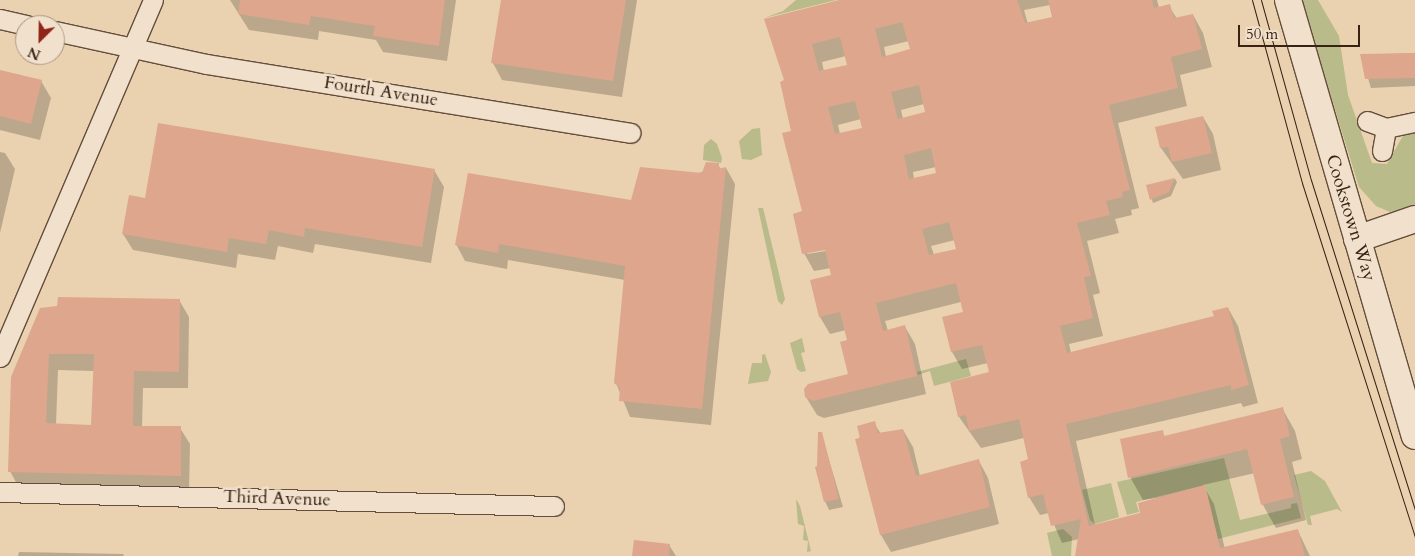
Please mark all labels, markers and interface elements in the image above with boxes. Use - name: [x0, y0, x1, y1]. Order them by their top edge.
- north arrow: [15, 15, 65, 65]
- scale bar: [1240, 15, 1362, 47]
- text: 50 m: [1246, 24, 1278, 44]
- text: N: [25, 42, 44, 64]
- street label: Fourth Avenue: [322, 72, 440, 112]
- street label: Cookstown Way: [1321, 152, 1379, 284]
- street label: Third Avenue: [223, 486, 331, 512]

